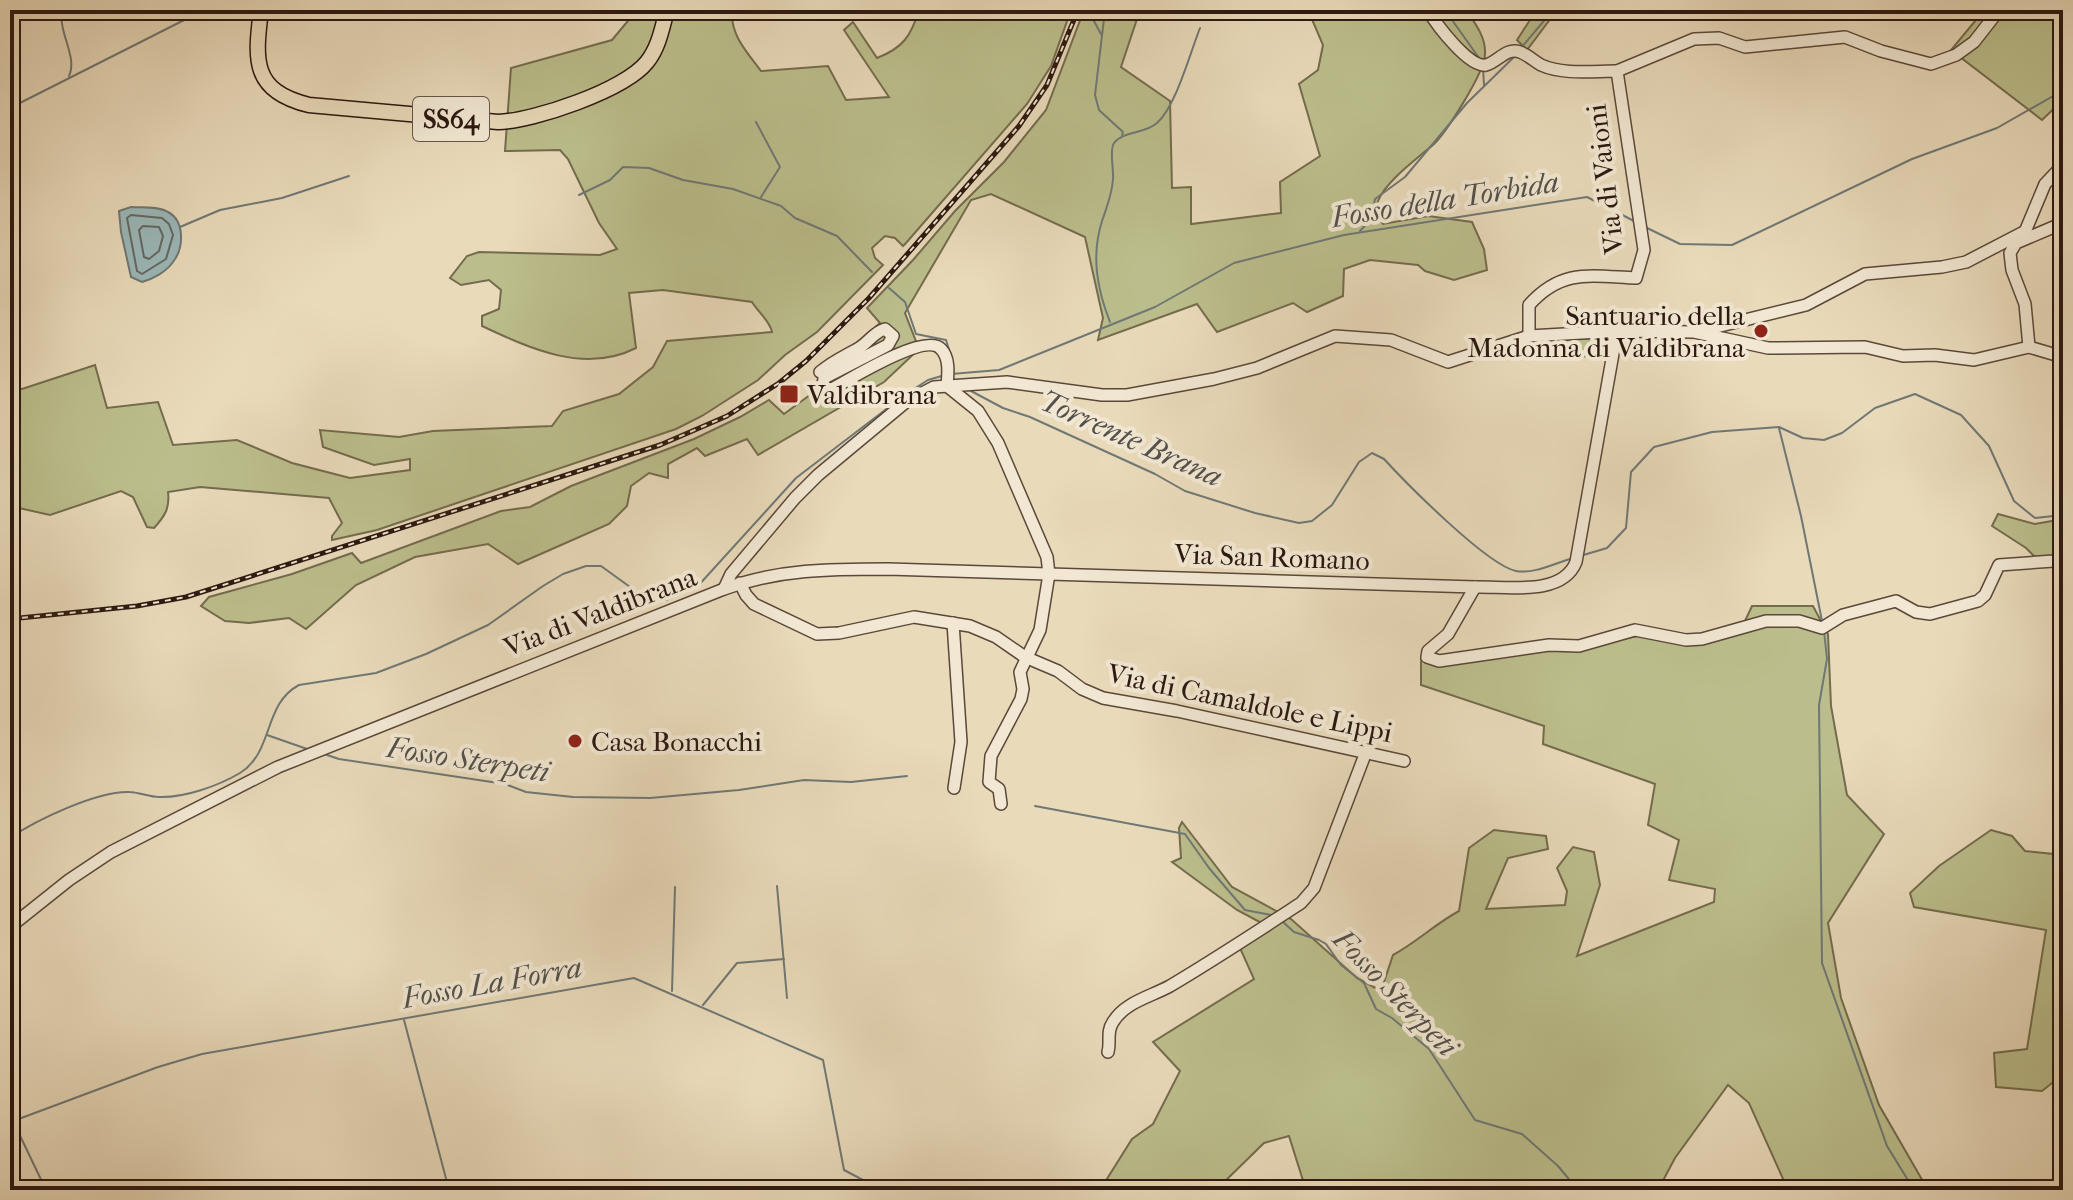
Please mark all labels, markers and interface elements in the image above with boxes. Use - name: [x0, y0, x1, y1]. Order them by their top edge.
- road number: SS64: [413, 97, 489, 141]
- street label: Via di Vaioni: [1579, 102, 1631, 257]
- water label: Fosso della Torbida: [1328, 165, 1561, 235]
- place label: Santuario della Madonna di Valdibrana: [1467, 299, 1746, 364]
- marker: Santuario della Madonna di Valdibrana: [1752, 322, 1770, 340]
- place label: Valdibrana: [806, 378, 937, 411]
- marker: Valdibrana: [778, 383, 800, 405]
- water label: Torrente Brana: [1035, 383, 1227, 495]
- street label: Via San Romano: [1173, 537, 1370, 577]
- street label: Via di Valdibrana: [498, 560, 702, 664]
- street label: Via di Camaldole e Lippi: [1103, 656, 1396, 749]
- place label: Casa Bonacchi: [591, 725, 762, 758]
- water label: Fosso Sterpeti: [384, 730, 554, 790]
- marker: Casa Bonacchi: [566, 732, 584, 750]
- water label: Fosso Sterpeti: [1325, 921, 1466, 1066]
- water label: Fosso La Forra: [398, 950, 585, 1016]

